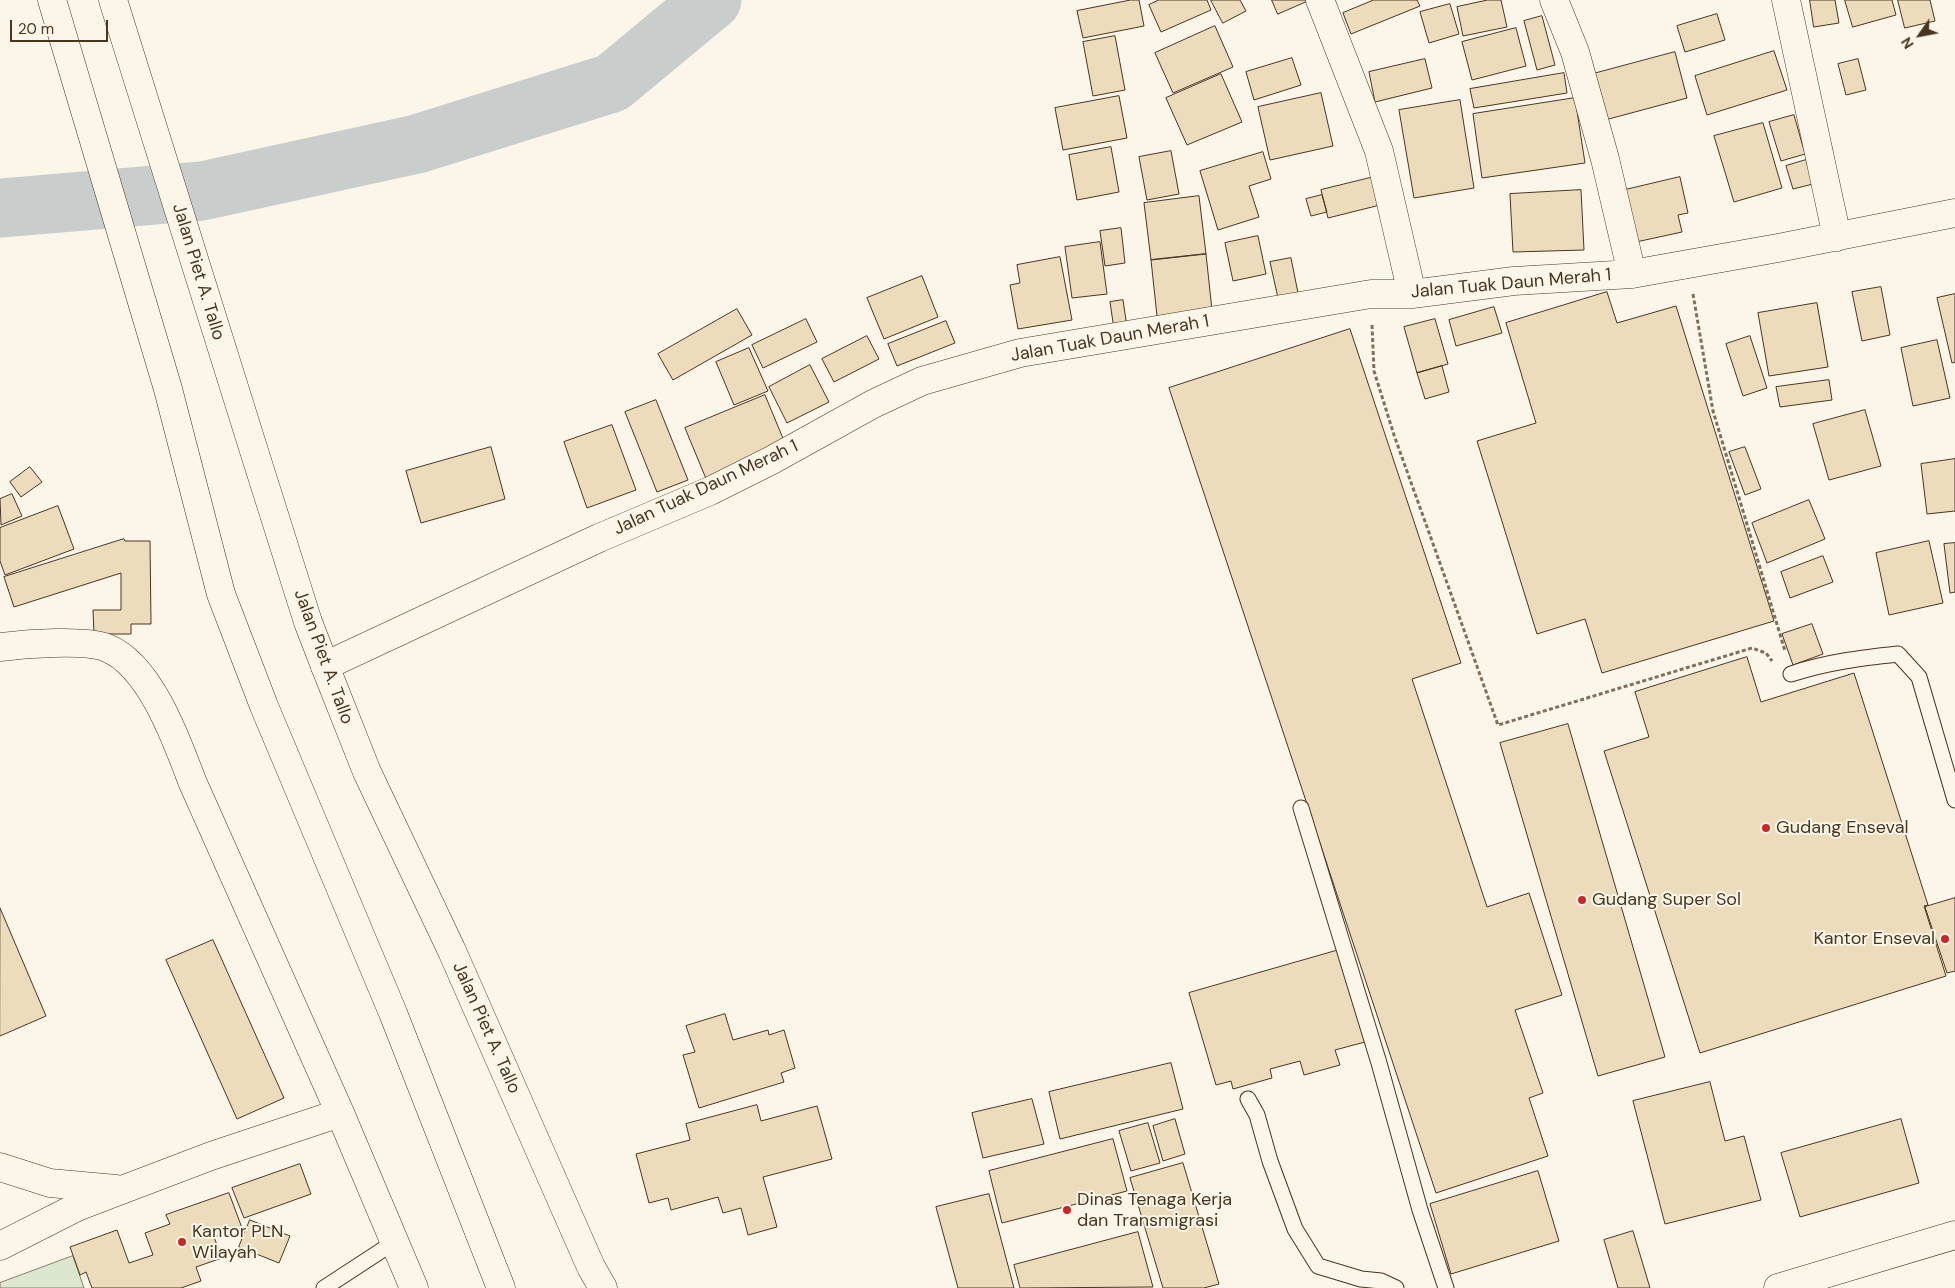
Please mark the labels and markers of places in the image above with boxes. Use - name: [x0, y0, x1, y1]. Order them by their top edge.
- place label: Gudang Enseval: [1776, 817, 1908, 839]
- marker: Gudang Enseval: [1760, 822, 1772, 834]
- place label: Gudang Super Sol: [1592, 889, 1741, 911]
- marker: Gudang Super Sol: [1576, 894, 1588, 906]
- place label: Kantor Enseval: [1814, 928, 1935, 950]
- marker: Kantor Enseval: [1939, 933, 1951, 945]
- place label: Dinas Tenaga Kerja dan Transmigrasi: [1077, 1189, 1232, 1232]
- marker: Dinas Tenaga Kerja dan Transmigrasi: [1061, 1204, 1073, 1216]
- place label: Kantor PLN Wilayah: [192, 1221, 284, 1264]
- marker: Kantor PLN Wilayah: [176, 1236, 188, 1248]

